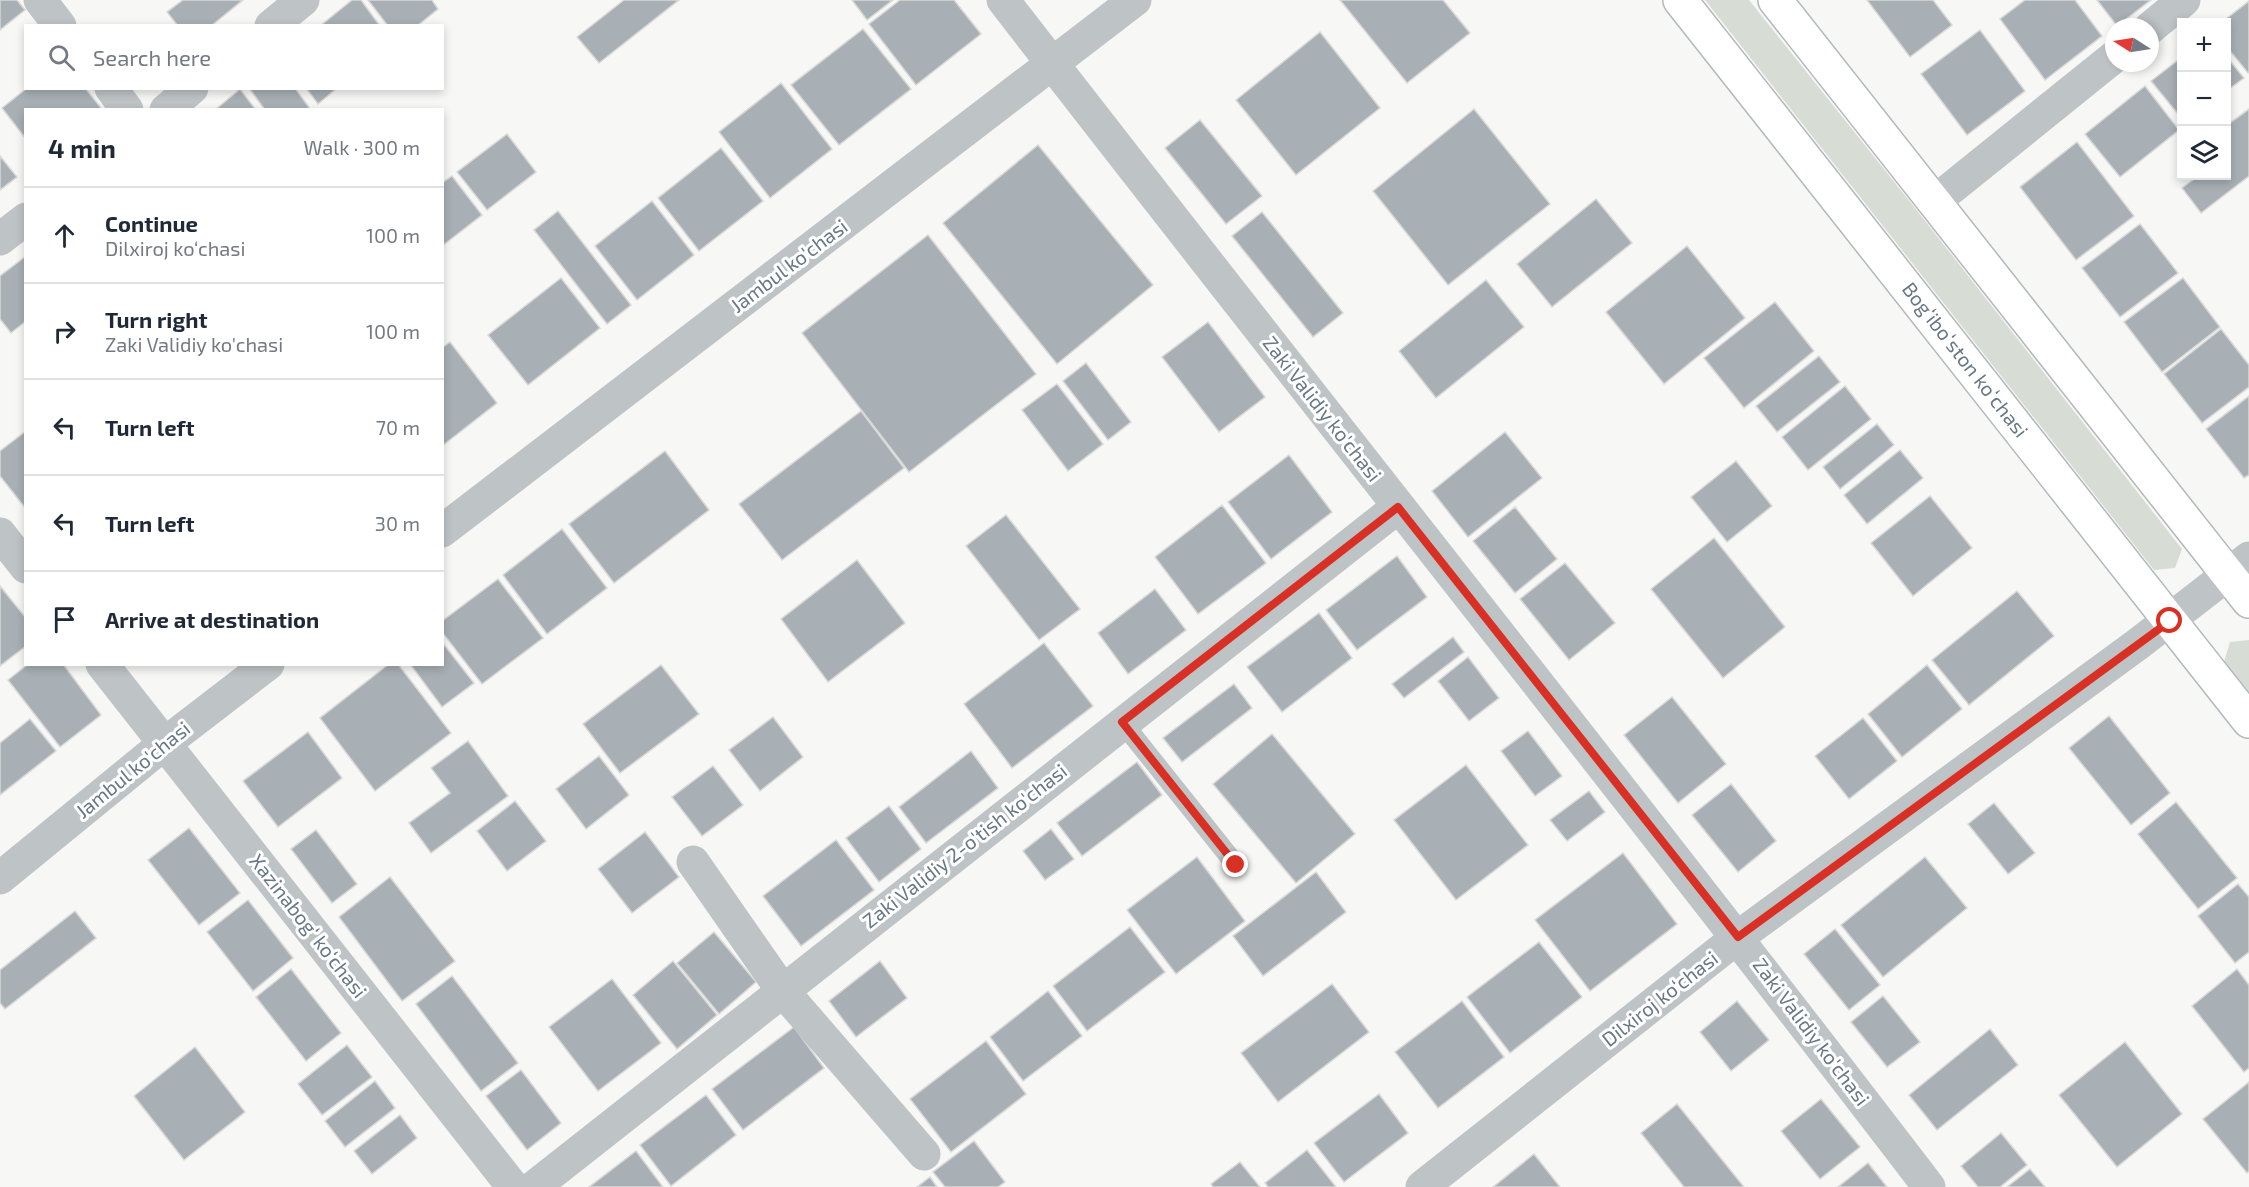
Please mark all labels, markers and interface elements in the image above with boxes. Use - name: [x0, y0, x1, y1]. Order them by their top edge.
- north arrow: [2105, 18, 2159, 72]
- map controls: [2177, 18, 2231, 180]
- button: +: [2177, 18, 2231, 72]
- search box: [24, 24, 444, 90]
- icon: search: [45, 41, 78, 74]
- text: Search here: [93, 44, 211, 70]
- button: −: [2177, 72, 2231, 126]
- button: layers: [2177, 126, 2231, 180]
- text: 4 min: [48, 132, 116, 163]
- text: Walk · 300 m: [304, 135, 420, 159]
- text: Continue: [105, 210, 198, 236]
- street label: Jambul ko'chasi: [725, 213, 852, 317]
- icon: ahead: [48, 219, 81, 252]
- text: 100 m: [366, 223, 420, 247]
- text: Dilxiroj ko‘chasi: [105, 236, 245, 260]
- street label: Bogʻiboʻston koʻchasi: [1898, 277, 2034, 442]
- text: Turn right: [105, 306, 207, 332]
- icon: right: [48, 315, 81, 348]
- text: 100 m: [366, 319, 420, 343]
- street label: Zaki Validiy ko'chasi: [1258, 331, 1387, 486]
- text: Zaki Validiy ko'chasi: [105, 332, 283, 356]
- icon: left: [48, 411, 81, 444]
- text: Turn left: [105, 414, 194, 440]
- text: 70 m: [376, 415, 420, 439]
- icon: left: [48, 507, 81, 540]
- text: Turn left: [105, 510, 194, 536]
- text: 30 m: [375, 511, 420, 535]
- icon: arrive: [48, 603, 81, 636]
- text: Arrive at destination: [105, 606, 319, 632]
- route start: [2156, 607, 2182, 633]
- street label: Jambul ko'chasi: [70, 716, 194, 823]
- street label: Zaki Validiy 2-o'tish ko'chasi: [858, 758, 1071, 932]
- street label: Xazinabog‘ ko‘chasi: [245, 849, 372, 1002]
- route end: [1222, 851, 1248, 877]
- street label: Dilxiroj ko‘chasi: [1597, 946, 1722, 1051]
- street label: Zaki Validiy ko'chasi: [1749, 953, 1875, 1110]

